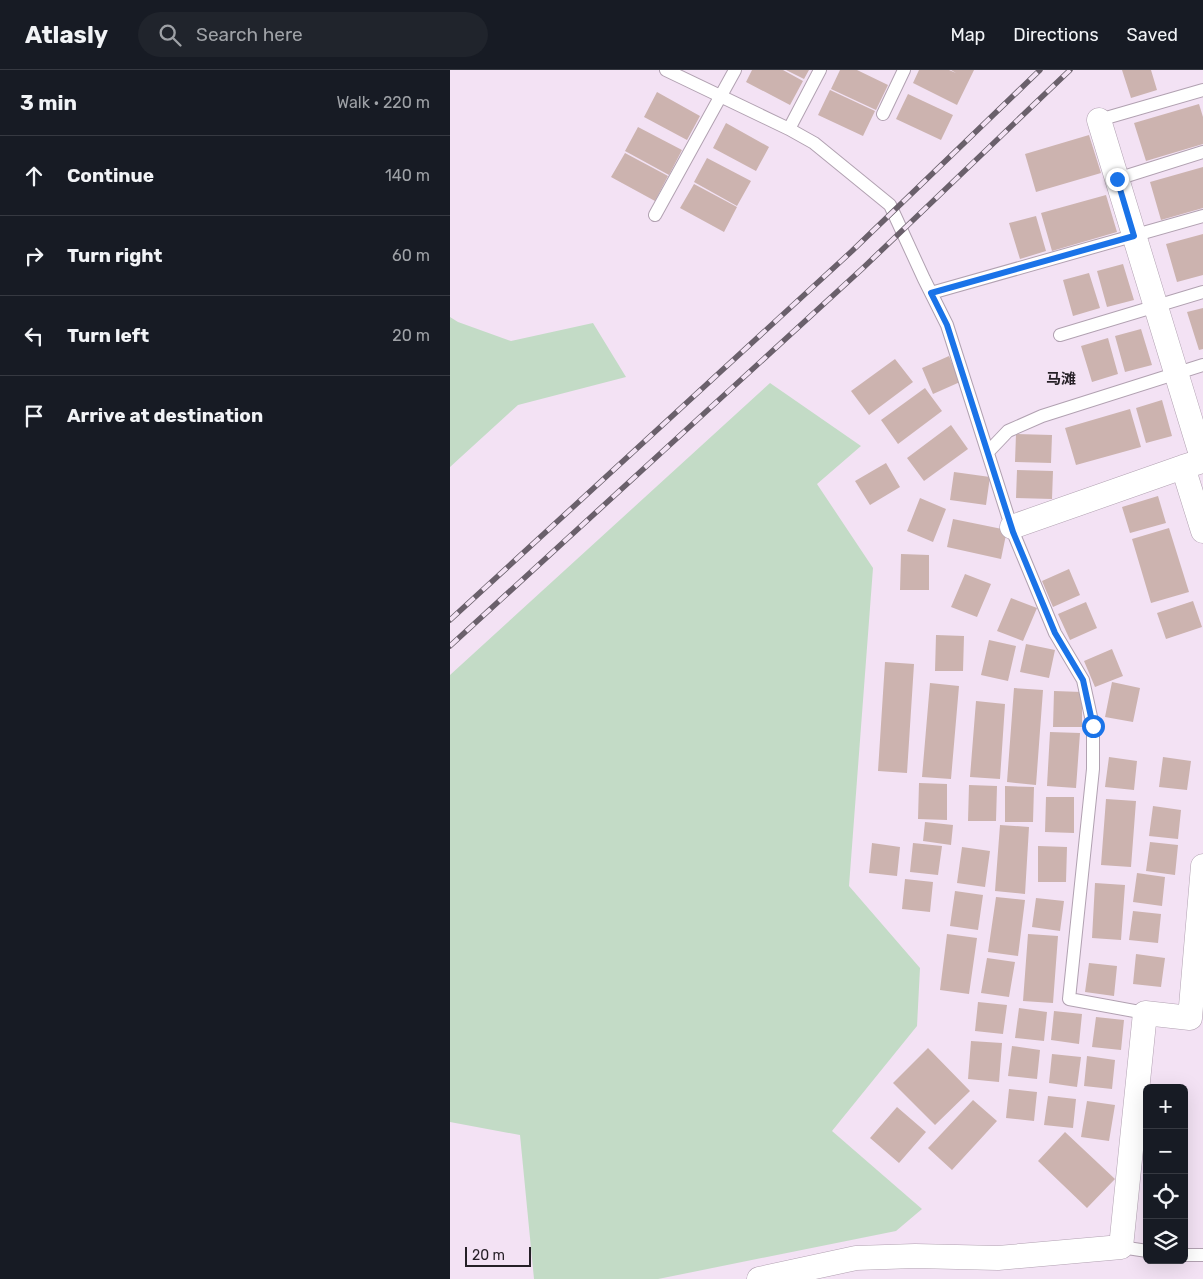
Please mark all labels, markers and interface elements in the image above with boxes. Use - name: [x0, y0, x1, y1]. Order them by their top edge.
- search box: [138, 12, 488, 57]
- text: Atlasly: [25, 21, 108, 49]
- icon: search: [156, 21, 184, 49]
- text: Search here: [196, 23, 303, 46]
- text: Map: [950, 24, 985, 46]
- text: Directions: [1013, 24, 1099, 46]
- text: Saved: [1127, 24, 1178, 46]
- text: 3 min: [20, 90, 77, 115]
- text: Walk · 220 m: [337, 93, 430, 112]
- icon: ahead: [20, 162, 48, 190]
- text: Continue: [67, 164, 154, 187]
- text: 140 m: [385, 166, 430, 185]
- route end: [1106, 168, 1129, 191]
- icon: right: [20, 242, 48, 270]
- text: Turn right: [67, 244, 162, 267]
- text: 60 m: [392, 246, 430, 265]
- icon: left: [20, 322, 48, 350]
- text: Turn left: [67, 324, 149, 347]
- text: 20 m: [392, 326, 430, 345]
- district label: 马滩: [1046, 370, 1076, 388]
- icon: arrive: [20, 402, 48, 430]
- text: Arrive at destination: [67, 404, 263, 427]
- route start: [1082, 715, 1105, 738]
- map controls: [1143, 1084, 1188, 1264]
- button: +: [1143, 1084, 1188, 1129]
- button: −: [1143, 1129, 1188, 1174]
- button: locate: [1143, 1174, 1188, 1219]
- button: layers: [1143, 1219, 1188, 1264]
- scale bar: [465, 1244, 531, 1267]
- text: 20 m: [472, 1247, 505, 1264]

